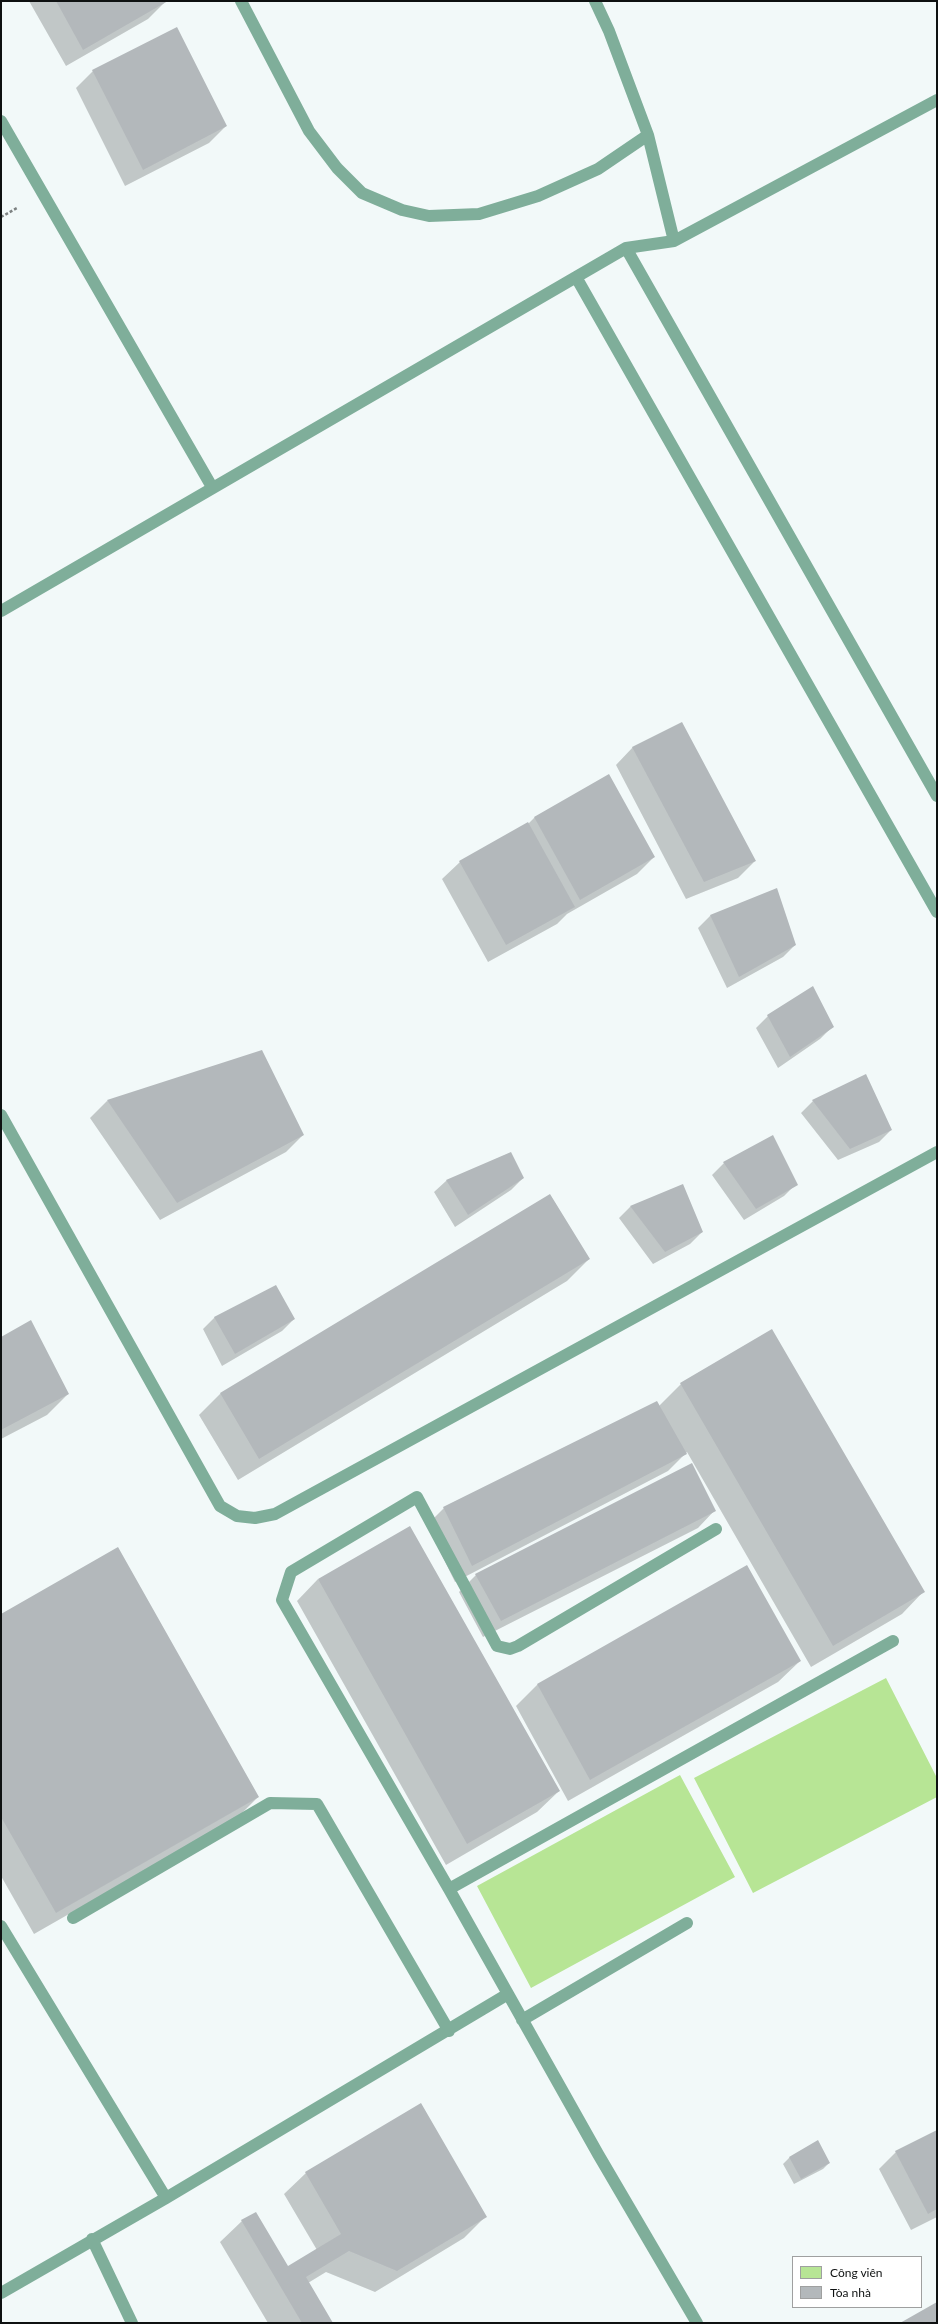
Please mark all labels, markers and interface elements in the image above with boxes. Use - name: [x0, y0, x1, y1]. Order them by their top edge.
- legend: [792, 2256, 922, 2308]
- text: Công viên: [830, 2265, 883, 2280]
- text: Tòa nhà: [830, 2285, 871, 2300]

